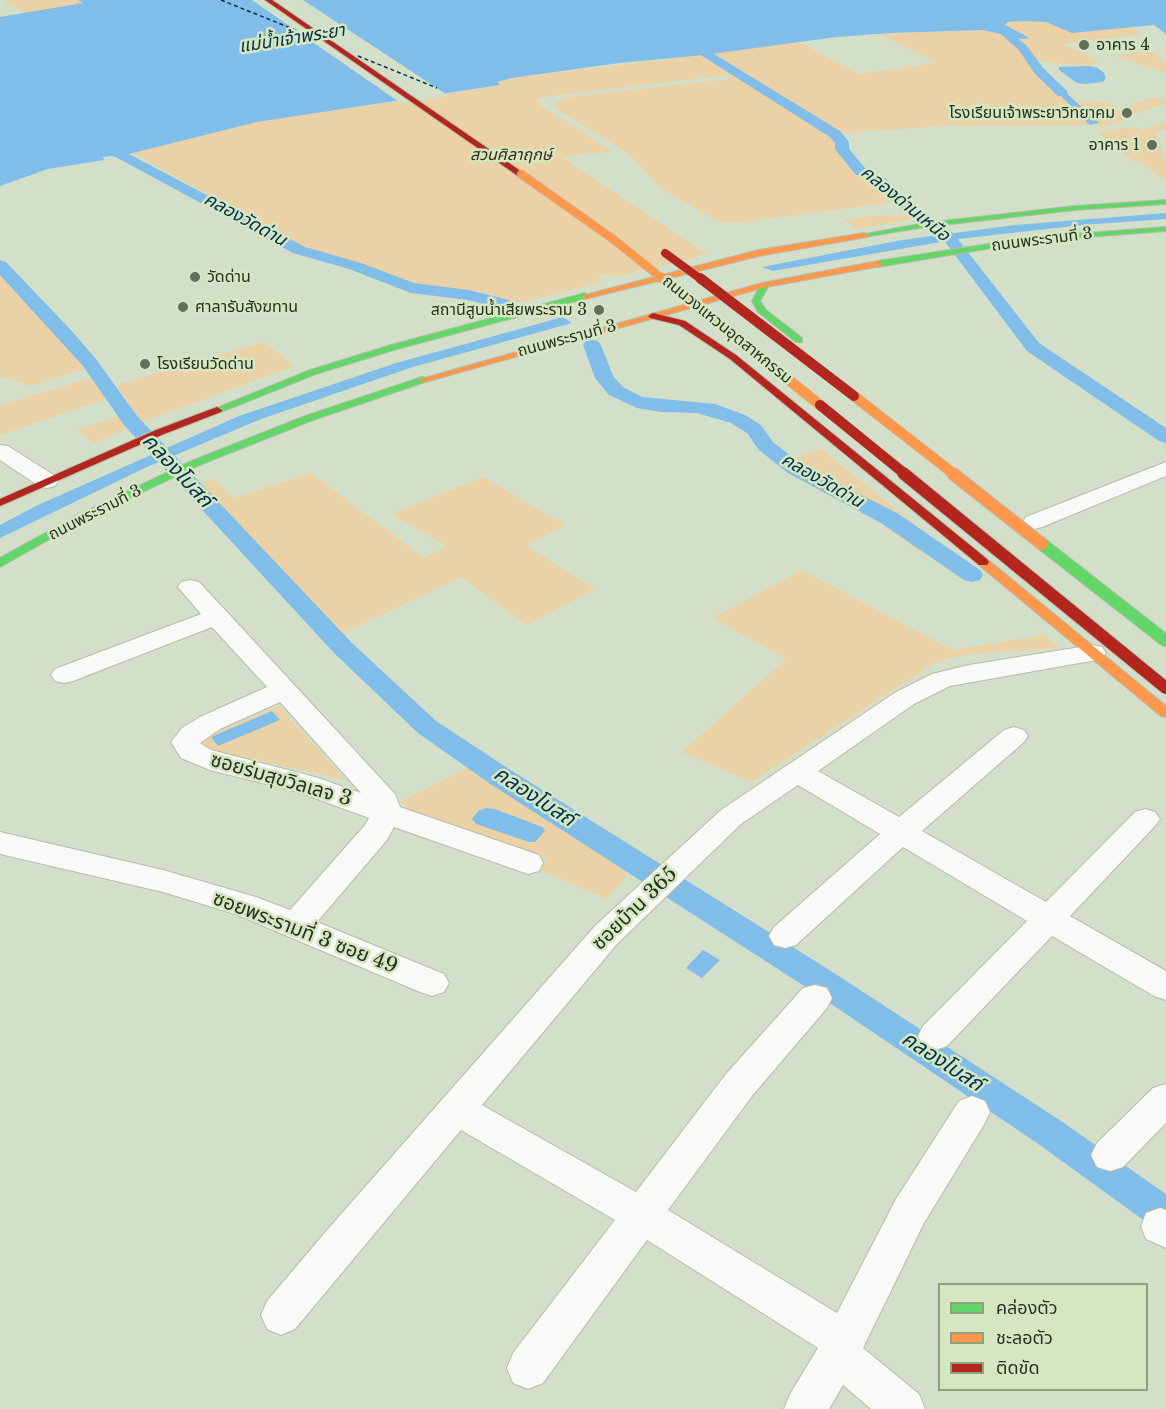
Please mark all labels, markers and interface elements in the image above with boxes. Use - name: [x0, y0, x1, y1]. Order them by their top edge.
- water label: แม่น้ำเจ้าพระยา: [238, 20, 346, 58]
- place label: อาคาร 4: [1096, 35, 1150, 55]
- marker: อาคาร 4: [1077, 38, 1091, 52]
- place label: โรงเรียนเจ้าพระยาวิทยาคม: [949, 103, 1115, 123]
- marker: โรงเรียนเจ้าพระยาวิทยาคม: [1120, 106, 1134, 120]
- place label: อาคาร 1: [1088, 135, 1140, 155]
- marker: อาคาร 1: [1145, 138, 1159, 152]
- park label: สวนศิลาฤกษ์: [470, 145, 552, 165]
- water label: คลองด่านเหนือ: [856, 162, 954, 246]
- water label: คลองวัดด่าน: [200, 189, 290, 251]
- street label: ถนนพระรามที่ 3: [990, 224, 1094, 256]
- place label: วัดด่าน: [207, 267, 251, 287]
- marker: วัดด่าน: [188, 270, 202, 284]
- street label: ถนนวงแหวนอุตสาหกรรม: [658, 272, 796, 388]
- place label: ศาลารับสังฆทาน: [195, 297, 298, 317]
- marker: ศาลารับสังฆทาน: [176, 300, 190, 314]
- place label: สถานีสูบน้ำเสียพระราม 3: [431, 300, 587, 320]
- marker: สถานีสูบน้ำเสียพระราม 3: [592, 303, 606, 317]
- street label: ถนนพระรามที่ 3: [515, 317, 619, 361]
- place label: โรงเรียนวัดด่าน: [157, 354, 254, 374]
- marker: โรงเรียนวัดด่าน: [138, 357, 152, 371]
- water label: คลองโบสถ์: [136, 429, 218, 513]
- water label: คลองวัดด่าน: [777, 449, 867, 513]
- street label: ถนนพระรามที่ 3: [45, 481, 145, 545]
- street label: ซอยร่มสุขวิลเลจ 3: [208, 748, 354, 812]
- water label: คลองโบสถ์: [489, 761, 579, 833]
- street label: ซอยบ้าน 365: [587, 862, 683, 956]
- street label: ซอยพระรามที่ 3 ซอย 49: [209, 887, 401, 979]
- water label: คลองโบสถ์: [897, 1026, 987, 1098]
- legend: [938, 1283, 1148, 1391]
- text: คล่องตัว: [996, 1297, 1058, 1319]
- text: ชะลอตัว: [996, 1327, 1053, 1349]
- text: ติดขัด: [996, 1357, 1039, 1379]

